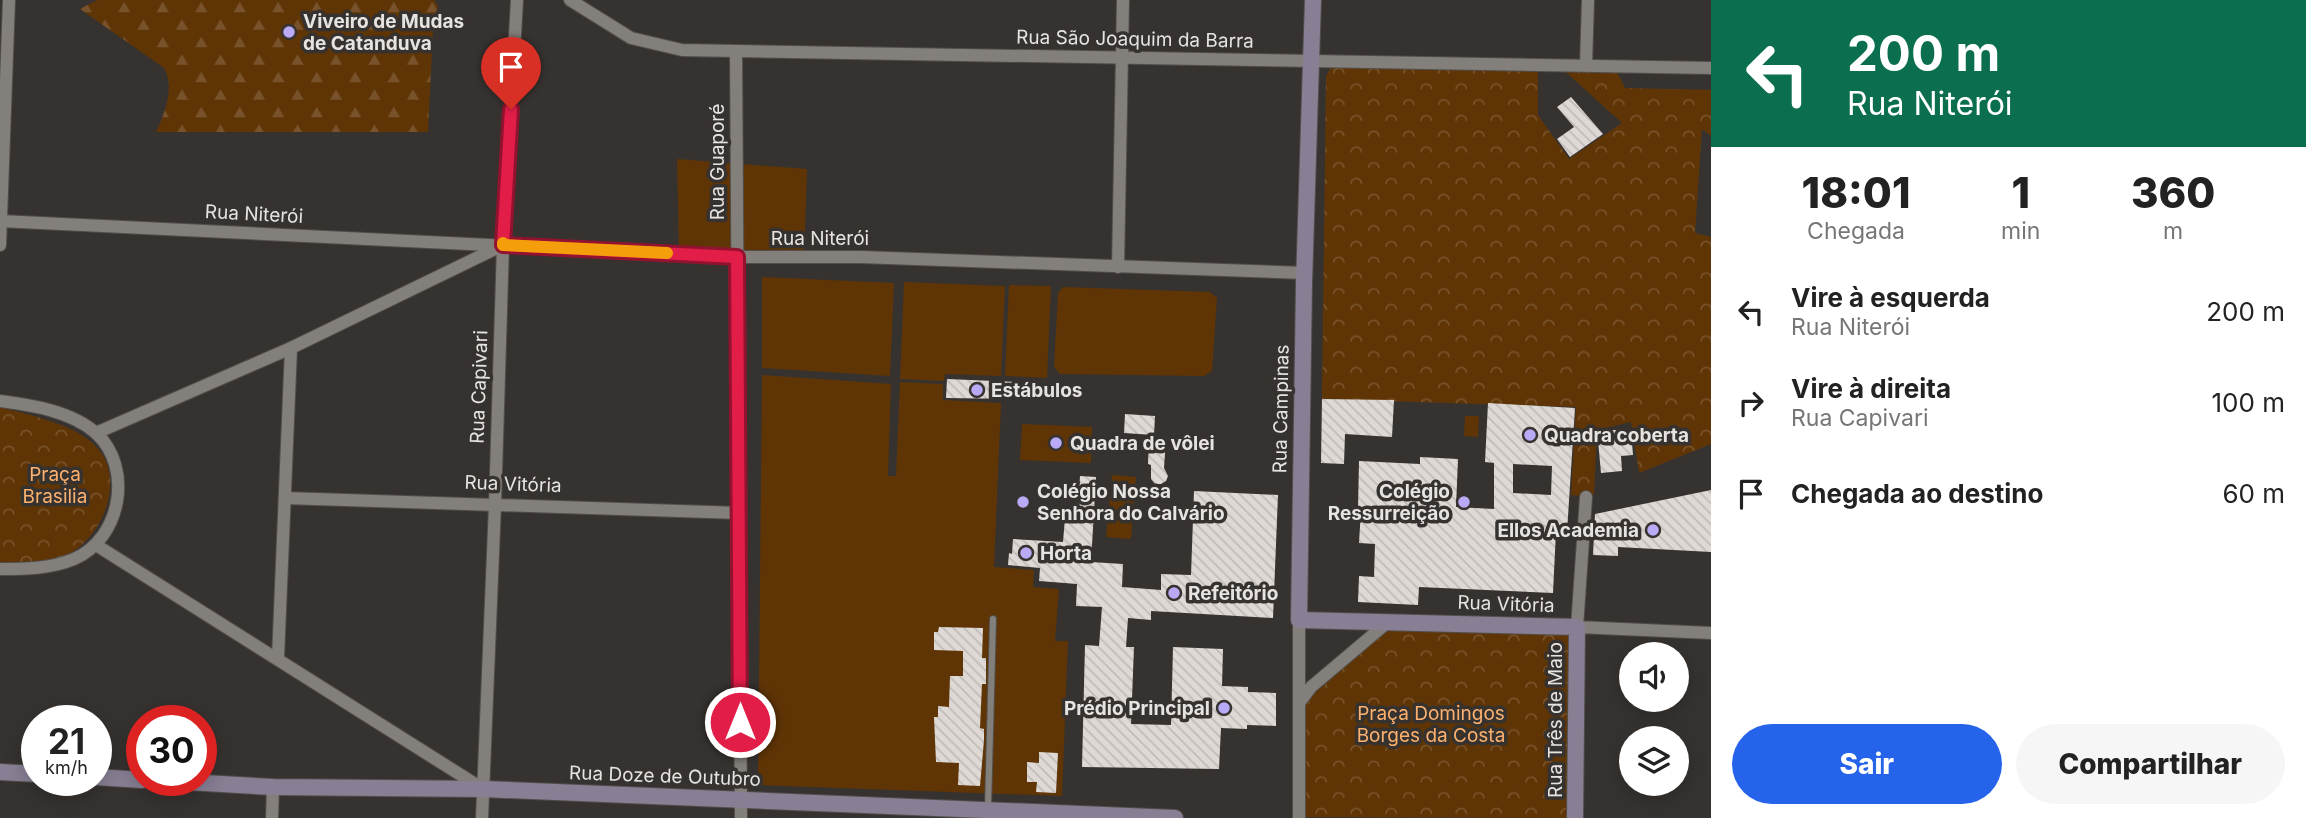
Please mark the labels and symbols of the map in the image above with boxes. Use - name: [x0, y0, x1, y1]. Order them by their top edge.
- place label: Viveiro de Mudas de Catanduva: [303, 10, 464, 55]
- marker: Viveiro de Mudas de Catanduva: [281, 24, 297, 40]
- street label: Rua São Joaquim da Barra: [1016, 25, 1254, 53]
- pin: [481, 37, 541, 109]
- street label: Rua Guaporé: [706, 104, 729, 220]
- street label: Rua Niterói: [204, 200, 304, 228]
- street label: Rua Niterói: [771, 227, 869, 250]
- street label: Rua Capivari: [466, 330, 492, 444]
- street label: Rua Campinas: [1268, 344, 1294, 474]
- place label: Estábulos: [991, 379, 1083, 402]
- marker: Estábulos: [969, 382, 985, 398]
- place label: Quadra coberta: [1544, 424, 1689, 447]
- marker: Quadra coberta: [1522, 427, 1538, 443]
- place label: Quadra de vôlei: [1070, 432, 1215, 455]
- marker: Quadra de vôlei: [1048, 435, 1064, 451]
- park label: Praça Brasilia: [23, 463, 87, 508]
- street label: Rua Vitória: [464, 471, 562, 497]
- place label: Colégio Nossa Senhora do Calvário: [1037, 480, 1225, 525]
- place label: Colégio Ressurreição: [1328, 480, 1450, 525]
- marker: Colégio Nossa Senhora do Calvário: [1015, 494, 1031, 510]
- marker: Colégio Ressurreição: [1456, 494, 1472, 510]
- place label: Ellos Academia: [1497, 519, 1639, 542]
- marker: Ellos Academia: [1645, 522, 1661, 538]
- place label: Horta: [1040, 542, 1092, 565]
- marker: Horta: [1018, 545, 1034, 561]
- place label: Refeitório: [1188, 582, 1278, 605]
- marker: Refeitório: [1166, 585, 1182, 601]
- street label: Rua Vitória: [1457, 591, 1555, 617]
- street label: Rua Três de Maio: [1544, 642, 1567, 798]
- position arrow: [703, 685, 777, 759]
- place label: Prédio Principal: [1064, 697, 1210, 720]
- marker: Prédio Principal: [1216, 700, 1232, 716]
- park label: Praça Domingos Borges da Costa: [1357, 702, 1505, 747]
- speed limit sign: 30: [126, 705, 217, 796]
- street label: Rua Doze de Outubro: [569, 761, 761, 791]

